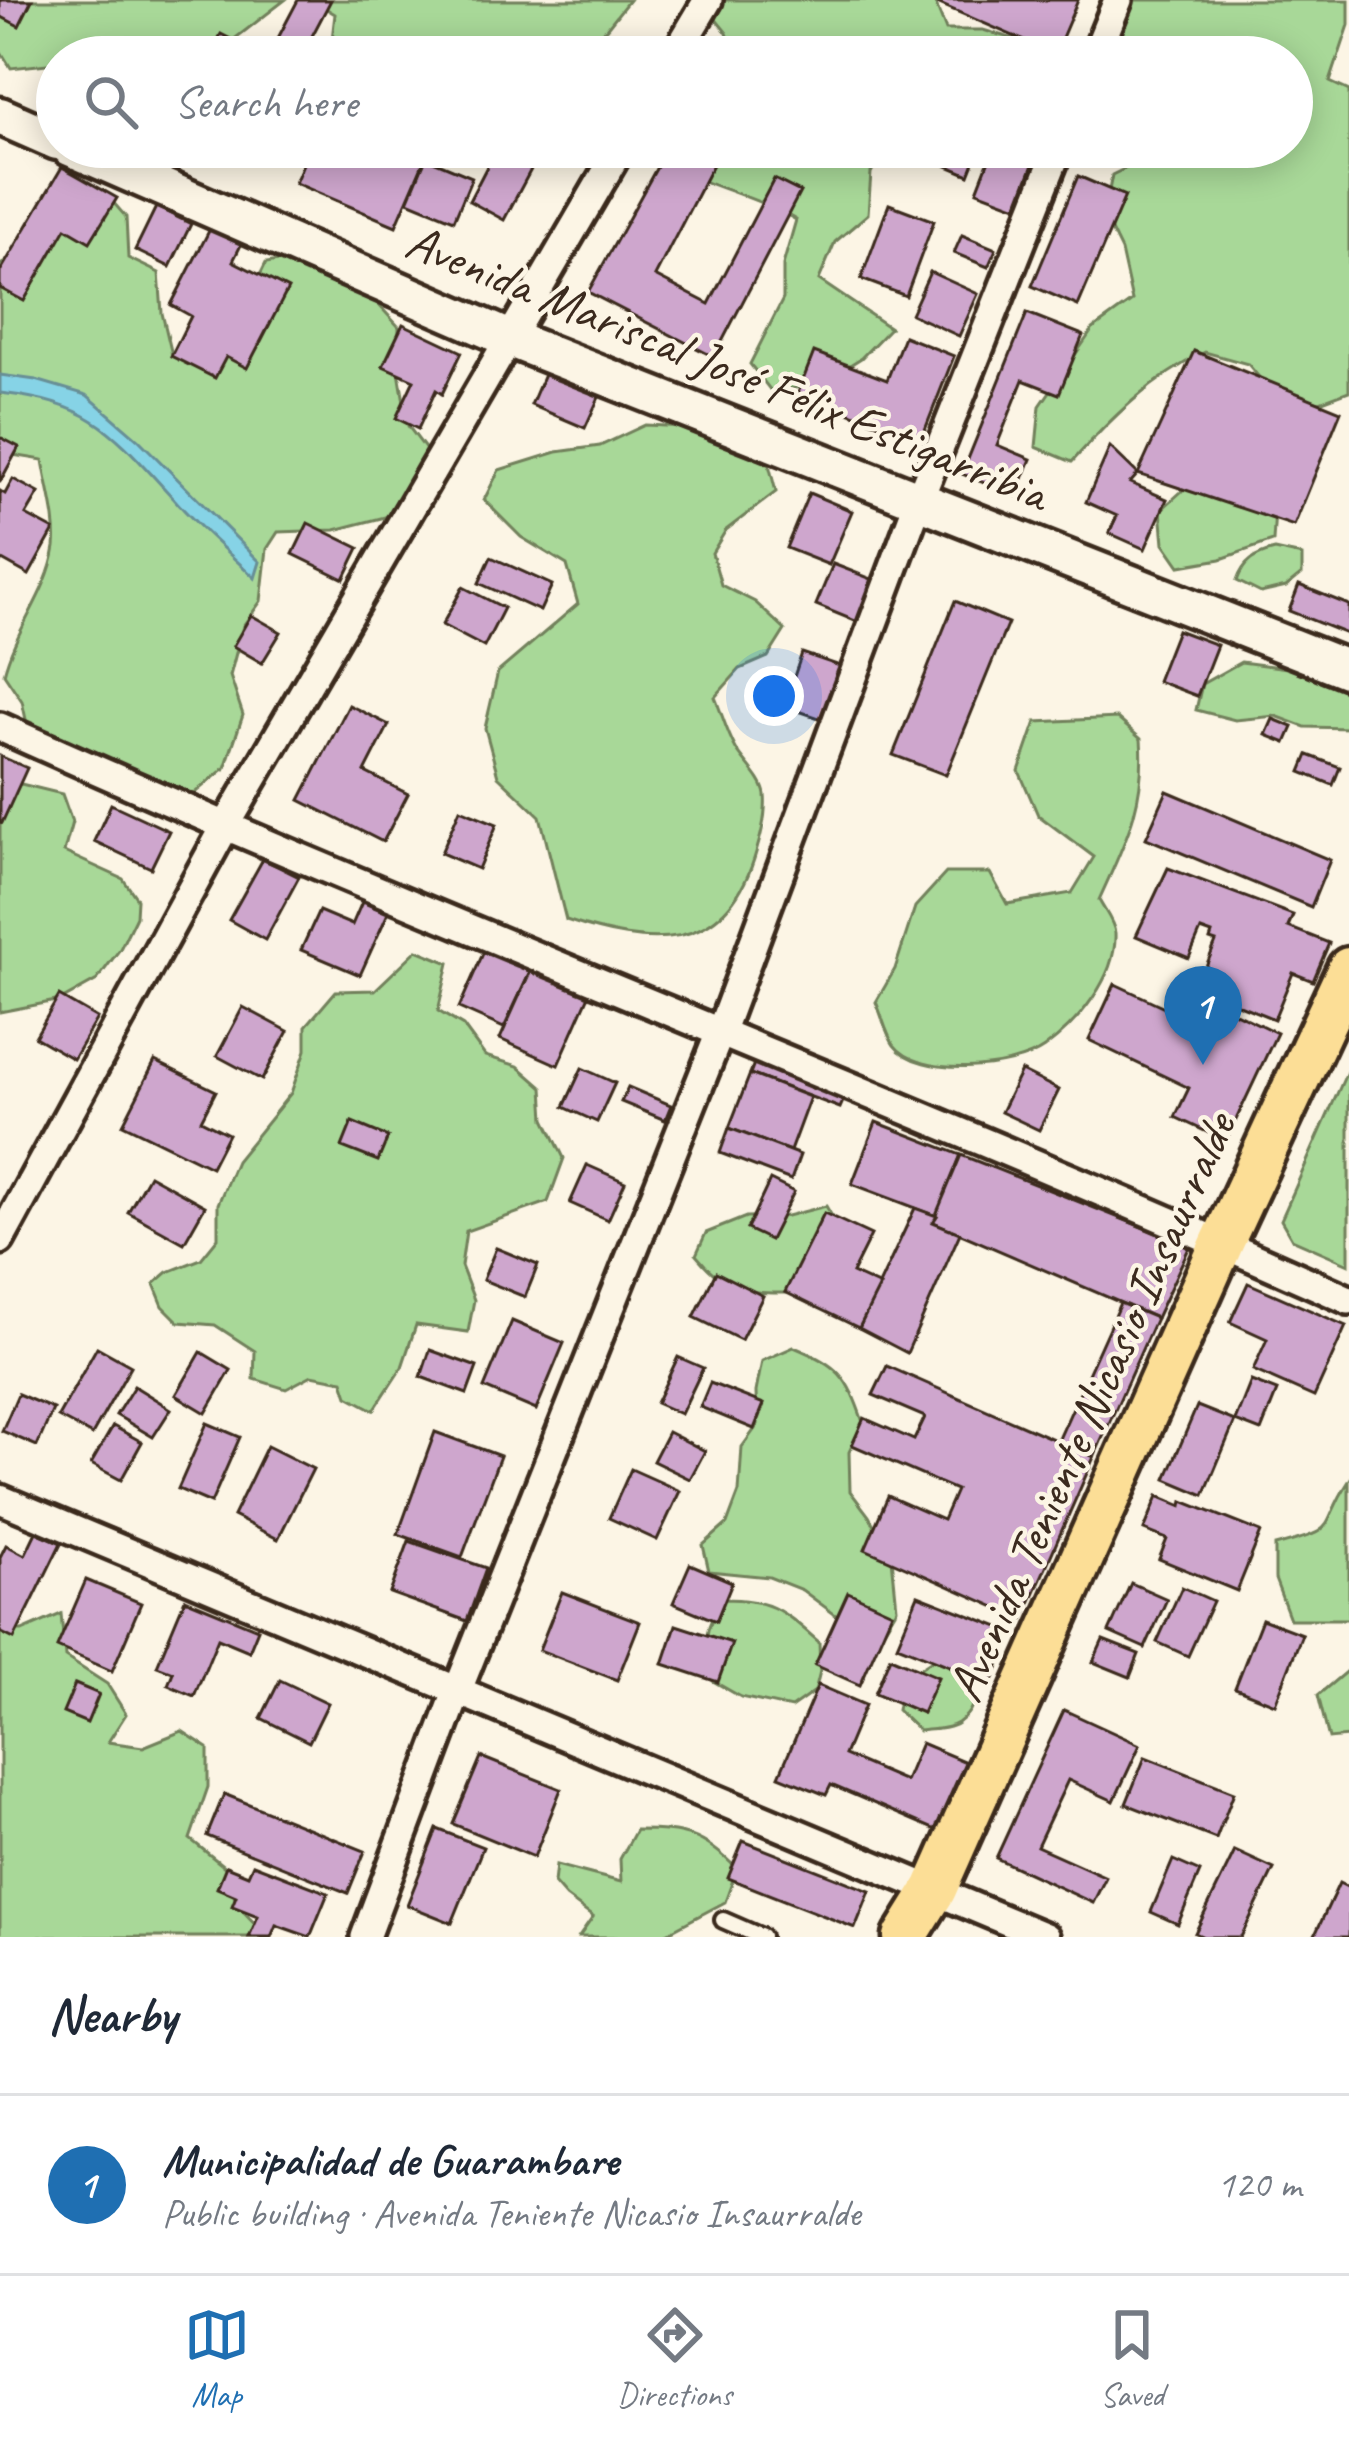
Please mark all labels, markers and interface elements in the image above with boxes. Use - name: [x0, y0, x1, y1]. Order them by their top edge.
- search box: [36, 36, 1313, 168]
- icon: search: [78, 69, 144, 135]
- text: Search here: [174, 74, 357, 131]
- street label: Avenida Mariscal José Félix Estigarribia: [397, 209, 1061, 527]
- your location: [744, 666, 804, 726]
- pin: 1: [1164, 966, 1242, 1065]
- street label: Avenida Teniente Nicasio Insaurralde: [932, 1100, 1251, 1711]
- text: Nearby: [48, 1983, 176, 2047]
- text: Municipalidad de Guarambare: [162, 2132, 619, 2189]
- text: 1: [78, 2160, 96, 2209]
- text: 120 m: [1217, 2160, 1301, 2209]
- text: Public building · Avenida Teniente Nicasio Insaurralde: [162, 2189, 860, 2238]
- tab: Map: [184, 2302, 250, 2416]
- tab: Directions: [617, 2302, 732, 2416]
- tab: Saved: [1099, 2302, 1165, 2416]

